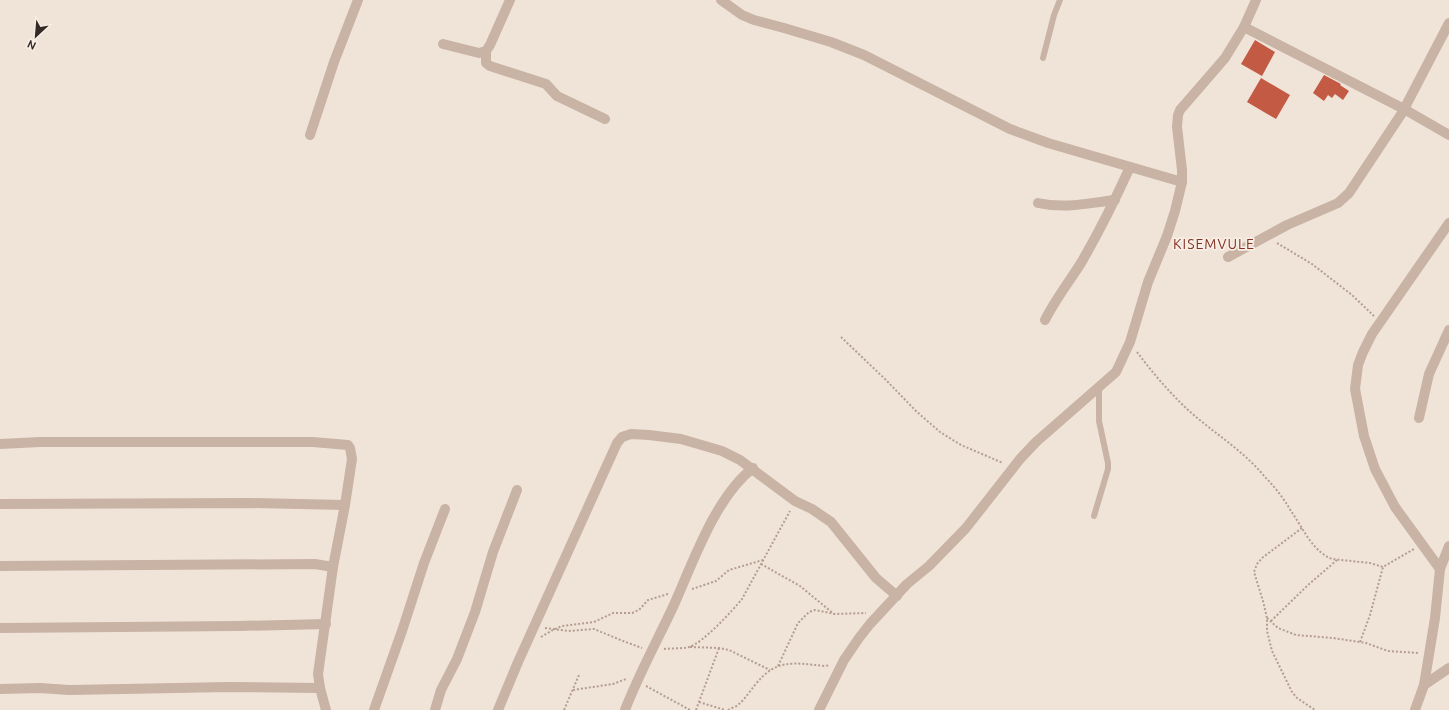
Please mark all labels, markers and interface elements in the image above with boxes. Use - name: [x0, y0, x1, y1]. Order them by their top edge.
- north arrow: [16, 16, 56, 56]
- text: N: [25, 38, 38, 52]
- district label: KISEMVULE: [1173, 236, 1255, 252]

